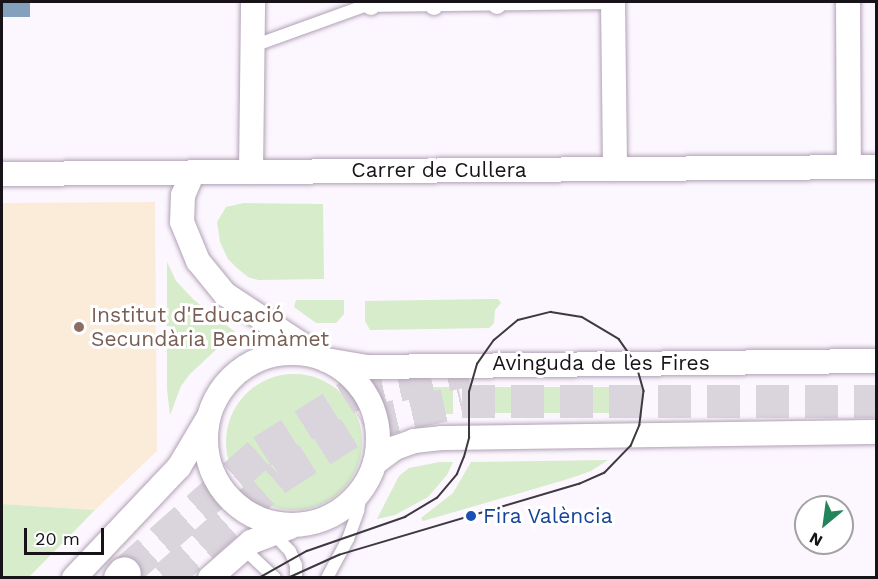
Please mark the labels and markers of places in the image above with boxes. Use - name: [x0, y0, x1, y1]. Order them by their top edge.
- place label: Institut d'Educació Secundària Benimàmet: [91, 302, 329, 352]
- marker: Institut d'Educació Secundària Benimàmet: [72, 320, 86, 334]
- place label: Fira València: [483, 503, 614, 529]
- marker: Fira València: [464, 509, 478, 523]

